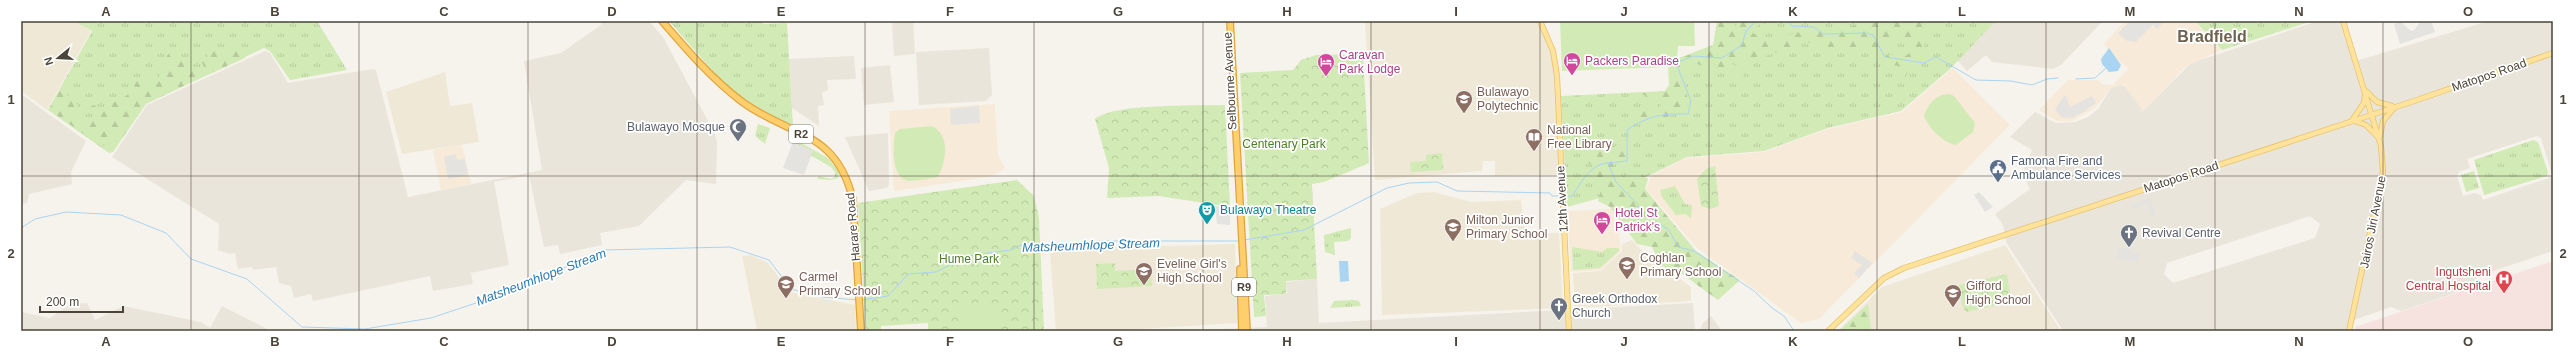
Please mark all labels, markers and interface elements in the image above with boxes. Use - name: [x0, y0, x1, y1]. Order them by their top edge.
- text: A: [101, 4, 111, 19]
- text: B: [270, 4, 280, 19]
- text: C: [439, 4, 449, 19]
- text: D: [607, 4, 617, 19]
- text: E: [777, 4, 786, 19]
- text: F: [946, 4, 954, 19]
- text: G: [1113, 4, 1123, 19]
- text: H: [1282, 4, 1292, 19]
- text: I: [1454, 4, 1458, 19]
- text: J: [1620, 4, 1628, 19]
- text: K: [1788, 4, 1798, 19]
- text: L: [1958, 4, 1966, 19]
- text: M: [2125, 4, 2135, 19]
- text: N: [2294, 4, 2304, 19]
- text: O: [2463, 4, 2473, 19]
- district label: Bradfield: [2177, 28, 2247, 45]
- street label: Selbourne Avenue: [1220, 31, 1240, 130]
- north arrow: [38, 38, 78, 78]
- place label: Caravan Park Lodge: [1339, 48, 1401, 76]
- hotel icon: Packers Paradise: [1562, 51, 1582, 76]
- hotel icon: Caravan Park Lodge: [1316, 52, 1336, 77]
- place label: Packers Paradise: [1585, 54, 1679, 68]
- text: N: [42, 55, 55, 67]
- street label: Matopos Road: [2450, 56, 2528, 94]
- place label: Bulawayo Polytechnic: [1477, 85, 1538, 113]
- school or university icon: Bulawayo Polytechnic: [1454, 89, 1474, 114]
- text: 1: [7, 92, 15, 107]
- text: 1: [2559, 92, 2567, 107]
- mosque icon: Bulawayo Mosque: [728, 117, 748, 142]
- place label: Bulawayo Mosque: [627, 120, 725, 134]
- place label: National Free Library: [1547, 123, 1612, 151]
- road number: R2: [789, 125, 813, 143]
- library icon: National Free Library: [1524, 127, 1544, 152]
- park label: Centenary Park: [1242, 137, 1327, 151]
- place label: Famona Fire and Ambulance Services: [2011, 154, 2120, 182]
- public building icon: Famona Fire and Ambulance Services: [1988, 158, 2008, 183]
- street label: Matopos Road: [2142, 158, 2220, 196]
- street label: 12th Avenue: [1553, 165, 1571, 233]
- street label: Jairos Jiri Avenue: [2357, 174, 2389, 269]
- street label: Harare Road: [843, 192, 863, 262]
- theatre icon: Bulawayo Theatre: [1197, 200, 1217, 225]
- place label: Bulawayo Theatre: [1220, 203, 1317, 217]
- place label: Hotel St Patrick's: [1615, 206, 1660, 234]
- hotel icon: Hotel St Patrick's: [1592, 210, 1612, 235]
- place label: Milton Junior Primary School: [1466, 213, 1547, 241]
- school or university icon: Milton Junior Primary School: [1443, 217, 1463, 242]
- church icon: Revival Centre: [2119, 223, 2139, 248]
- place label: Revival Centre: [2142, 226, 2221, 240]
- water label: Matsheumhlope Stream: [1022, 235, 1160, 255]
- water label: Matsheumhlope Stream: [474, 245, 608, 309]
- text: 2: [7, 246, 15, 261]
- text: 2: [2559, 246, 2567, 261]
- place label: Coghlan Primary School: [1640, 251, 1721, 279]
- park label: Hume Park: [939, 252, 1000, 266]
- school or university icon: Coghlan Primary School: [1617, 255, 1637, 280]
- place label: Eveline Girl's High School: [1157, 257, 1227, 285]
- school or university icon: Eveline Girl's High School: [1134, 261, 1154, 286]
- place label: Ingutsheni Central Hospital: [2406, 265, 2491, 293]
- hospital icon: Ingutsheni Central Hospital: [2494, 269, 2514, 294]
- place label: Carmel Primary School: [799, 270, 880, 298]
- school or university icon: Carmel Primary School: [776, 274, 796, 299]
- road number: R9: [1232, 278, 1256, 296]
- place label: Gifford High School: [1966, 279, 2031, 307]
- school or university icon: Gifford High School: [1943, 283, 1963, 308]
- scale bar: [40, 288, 123, 314]
- place label: Greek Orthodox Church: [1572, 292, 1657, 320]
- text: 200 m: [46, 295, 79, 309]
- church icon: Greek Orthodox Church: [1549, 296, 1569, 321]
- text: A: [101, 334, 111, 349]
- text: B: [270, 334, 280, 349]
- text: C: [439, 334, 449, 349]
- text: D: [607, 334, 617, 349]
- text: E: [777, 334, 786, 349]
- text: F: [946, 334, 954, 349]
- text: G: [1113, 334, 1123, 349]
- text: H: [1282, 334, 1292, 349]
- text: I: [1454, 334, 1458, 349]
- text: J: [1620, 334, 1628, 349]
- text: K: [1788, 334, 1798, 349]
- text: L: [1958, 334, 1966, 349]
- text: M: [2125, 334, 2135, 349]
- text: N: [2294, 334, 2304, 349]
- text: O: [2463, 334, 2473, 349]

